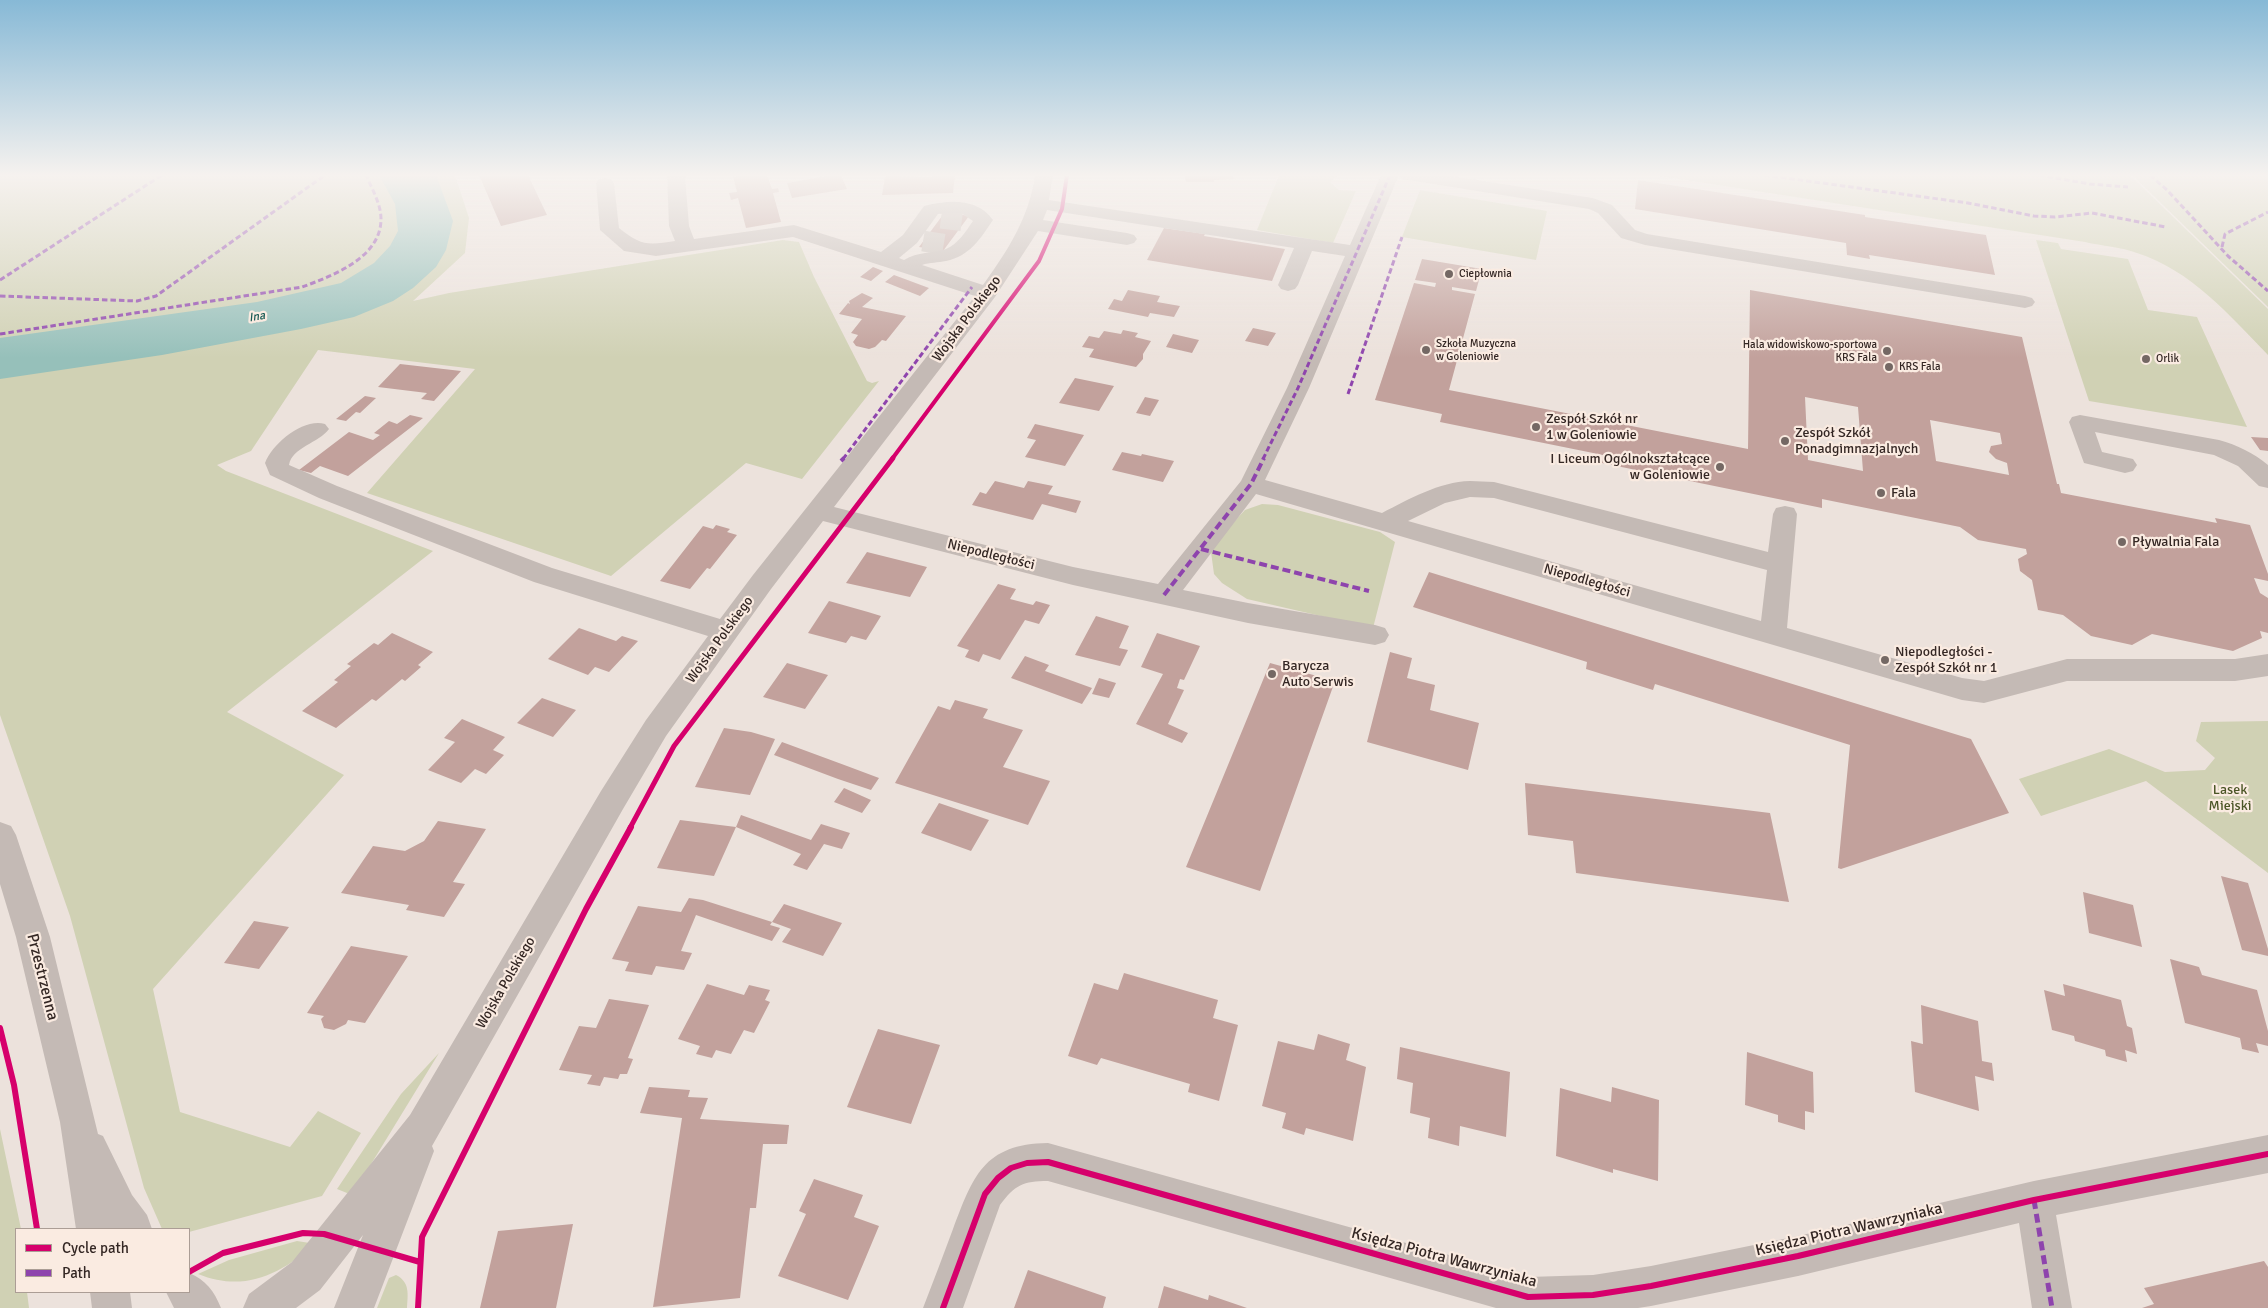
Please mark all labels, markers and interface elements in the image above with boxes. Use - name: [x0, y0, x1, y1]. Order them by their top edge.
- place label: Ciepłownia: [1459, 267, 1512, 281]
- marker: Ciepłownia: [1443, 268, 1455, 280]
- street label: Wojska Polskiego: [929, 273, 1005, 365]
- water label: Ina: [248, 309, 266, 325]
- place label: Szkoła Muzyczna w Goleniowie: [1436, 337, 1516, 363]
- place label: Hala widowiskowo-sportowa KRS Fala: [1743, 338, 1877, 364]
- marker: Szkoła Muzyczna w Goleniowie: [1420, 344, 1432, 356]
- marker: Hala widowiskowo-sportowa KRS Fala: [1881, 345, 1893, 357]
- place label: Orlik: [2156, 352, 2179, 366]
- marker: Orlik: [2140, 353, 2152, 365]
- place label: KRS Fala: [1899, 360, 1940, 374]
- marker: KRS Fala: [1883, 361, 1895, 373]
- place label: Zespół Szkół nr 1 w Goleniowie: [1546, 411, 1638, 444]
- marker: Zespół Szkół nr 1 w Goleniowie: [1530, 421, 1542, 433]
- place label: Zespół Szkół Ponadgimnazjalnych: [1795, 425, 1918, 458]
- marker: Zespół Szkół Ponadgimnazjalnych: [1779, 435, 1791, 447]
- place label: I Liceum Ogólnokształcące w Goleniowie: [1550, 451, 1710, 484]
- marker: I Liceum Ogólnokształcące w Goleniowie: [1714, 461, 1726, 473]
- place label: Fala: [1891, 485, 1916, 501]
- marker: Fala: [1875, 487, 1887, 499]
- place label: Pływalnia Fala: [2132, 534, 2219, 550]
- street label: Niepodległości: [946, 536, 1036, 574]
- marker: Pływalnia Fala: [2116, 536, 2128, 548]
- street label: Niepodległości: [1542, 561, 1632, 601]
- street label: Wojska Polskiego: [683, 593, 757, 687]
- place label: Niepodległości - Zespół Szkół nr 1: [1895, 644, 1997, 676]
- marker: Niepodległości - Zespół Szkół nr 1: [1879, 654, 1891, 666]
- place label: Barycza Auto Serwis: [1282, 658, 1354, 690]
- marker: Barycza Auto Serwis: [1266, 668, 1278, 680]
- park label: Lasek Miejski: [2209, 782, 2251, 814]
- street label: Przestrzenna: [22, 932, 62, 1022]
- street label: Wojska Polskiego: [473, 934, 539, 1032]
- street label: Księdza Piotra Wawrzyniaka: [1754, 1199, 1944, 1261]
- street label: Księdza Piotra Wawrzyniaka: [1349, 1224, 1539, 1292]
- legend: [15, 1228, 190, 1293]
- text: Cycle path: [62, 1239, 129, 1257]
- text: Path: [62, 1264, 91, 1282]

